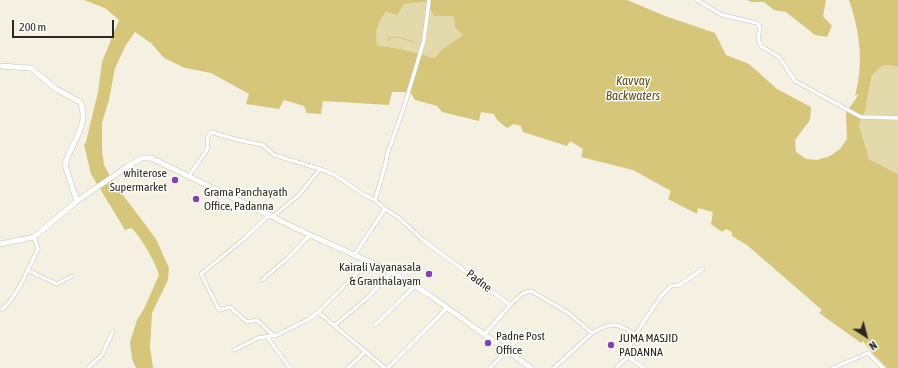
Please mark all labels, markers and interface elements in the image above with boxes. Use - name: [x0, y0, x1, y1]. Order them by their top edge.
- scale bar: [14, 12, 116, 38]
- text: 200 m: [19, 20, 46, 34]
- water label: Kavvay Backwaters: [606, 73, 660, 104]
- place label: whiterose Supermarket: [110, 166, 167, 194]
- marker: whiterose Supermarket: [170, 175, 180, 185]
- place label: Grama Panchayath Office, Padanna: [204, 185, 288, 213]
- marker: Grama Panchayath Office, Padanna: [191, 194, 201, 204]
- place label: Kairali Vayanasala & Granthalayam: [339, 260, 421, 288]
- street label: Padne: [463, 267, 495, 295]
- marker: Kairali Vayanasala & Granthalayam: [424, 269, 434, 279]
- north arrow: [846, 316, 886, 356]
- place label: Padne Post Office: [496, 329, 545, 357]
- place label: JUMA MASJID PADANNA: [619, 331, 678, 359]
- marker: Padne Post Office: [483, 338, 493, 348]
- text: N: [867, 339, 879, 352]
- marker: JUMA MASJID PADANNA: [606, 340, 616, 350]

